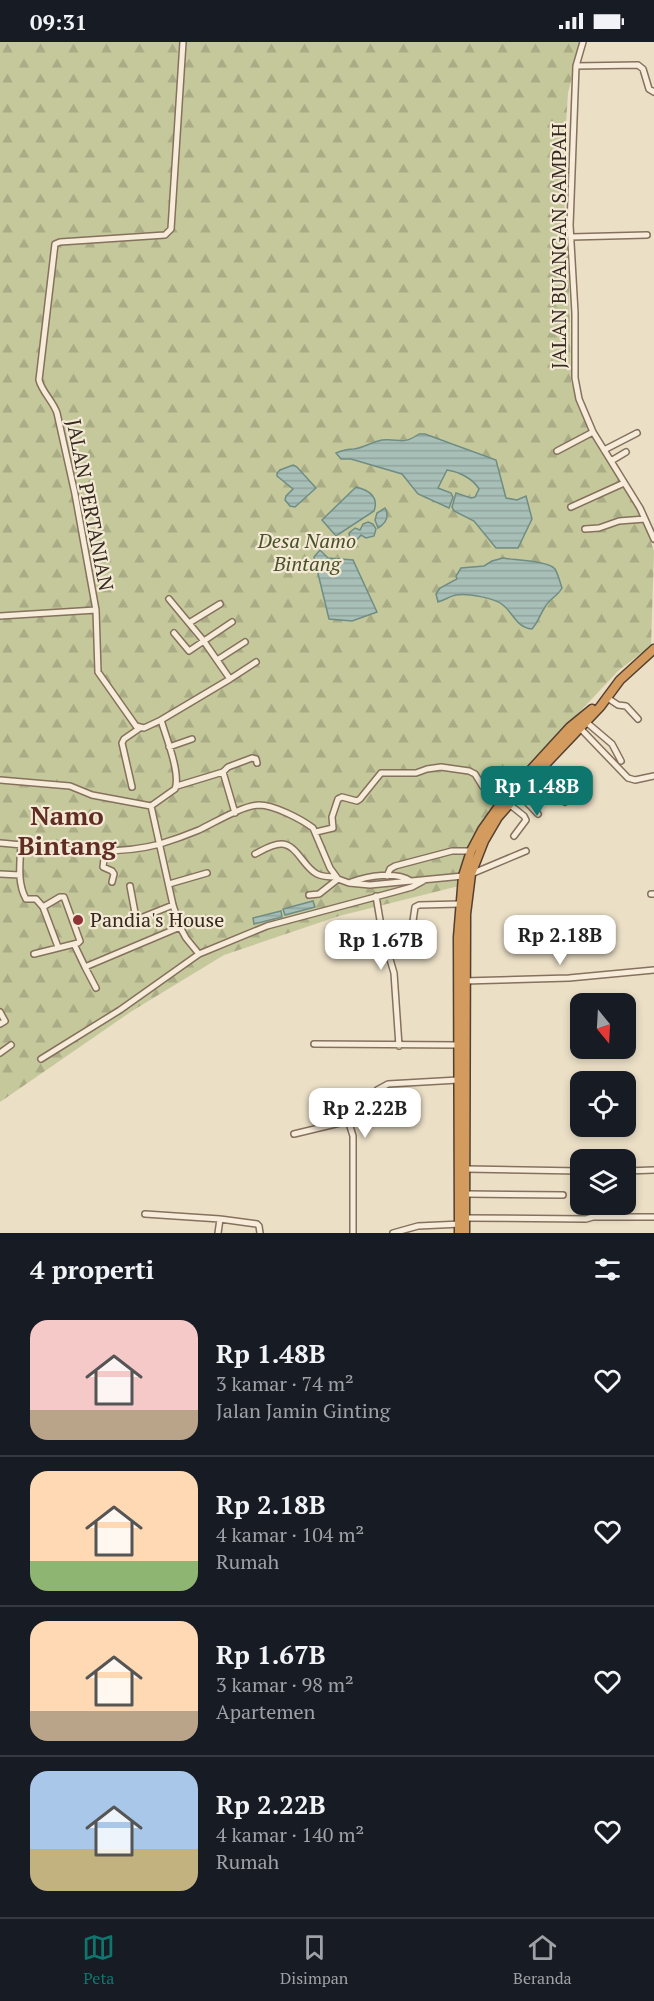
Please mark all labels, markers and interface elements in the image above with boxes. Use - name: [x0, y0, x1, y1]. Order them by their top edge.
- text: 09:31: [30, 7, 87, 36]
- street label: JALAN BUANGAN SAMPAH: [545, 123, 572, 369]
- street label: JALAN PERTANIAN: [61, 417, 120, 593]
- park label: Desa Namo Bintang: [257, 527, 356, 577]
- pin: Rp 1.48B: [475, 766, 599, 817]
- text: Rp 1.48B: [495, 772, 579, 799]
- district label: Namo Bintang: [18, 798, 118, 862]
- place label: Pandia's House: [90, 906, 224, 933]
- marker: Pandia's House: [71, 913, 85, 927]
- pin: Rp 2.18B: [498, 915, 622, 966]
- pin: Rp 1.67B: [319, 920, 443, 971]
- text: Rp 2.18B: [518, 921, 602, 948]
- text: Rp 1.67B: [339, 926, 423, 953]
- north arrow: [570, 993, 636, 1059]
- map controls: [570, 993, 636, 1215]
- button: locate: [570, 1071, 636, 1137]
- pin: Rp 2.22B: [303, 1088, 427, 1139]
- text: Rp 2.22B: [323, 1094, 407, 1121]
- button: layers: [570, 1149, 636, 1215]
- text: 4 properti: [30, 1252, 154, 1286]
- icon: filters: [591, 1253, 624, 1286]
- text: Rp 1.48B: [216, 1336, 326, 1370]
- icon: home: [78, 1344, 150, 1416]
- icon: heart: [591, 1364, 624, 1397]
- text: 3 kamar · 74 m²: [216, 1370, 354, 1397]
- text: Jalan Jamin Ginting: [216, 1397, 390, 1424]
- text: Rp 2.18B: [216, 1487, 326, 1521]
- icon: home: [78, 1495, 150, 1567]
- icon: heart: [591, 1515, 624, 1548]
- text: 4 kamar · 104 m²: [216, 1521, 364, 1548]
- text: Rumah: [216, 1548, 279, 1575]
- text: Rp 1.67B: [216, 1637, 326, 1671]
- icon: home: [78, 1645, 150, 1717]
- icon: heart: [591, 1665, 624, 1698]
- text: 3 kamar · 98 m²: [216, 1671, 354, 1698]
- text: Apartemen: [216, 1698, 315, 1725]
- text: Rp 2.22B: [216, 1787, 326, 1821]
- icon: home: [78, 1795, 150, 1867]
- icon: heart: [591, 1815, 624, 1848]
- text: 4 kamar · 140 m²: [216, 1821, 364, 1848]
- text: Rumah: [216, 1848, 279, 1875]
- tab: Peta: [82, 1931, 115, 1989]
- tab: Disimpan: [280, 1931, 348, 1989]
- tab: Beranda: [513, 1931, 572, 1989]

